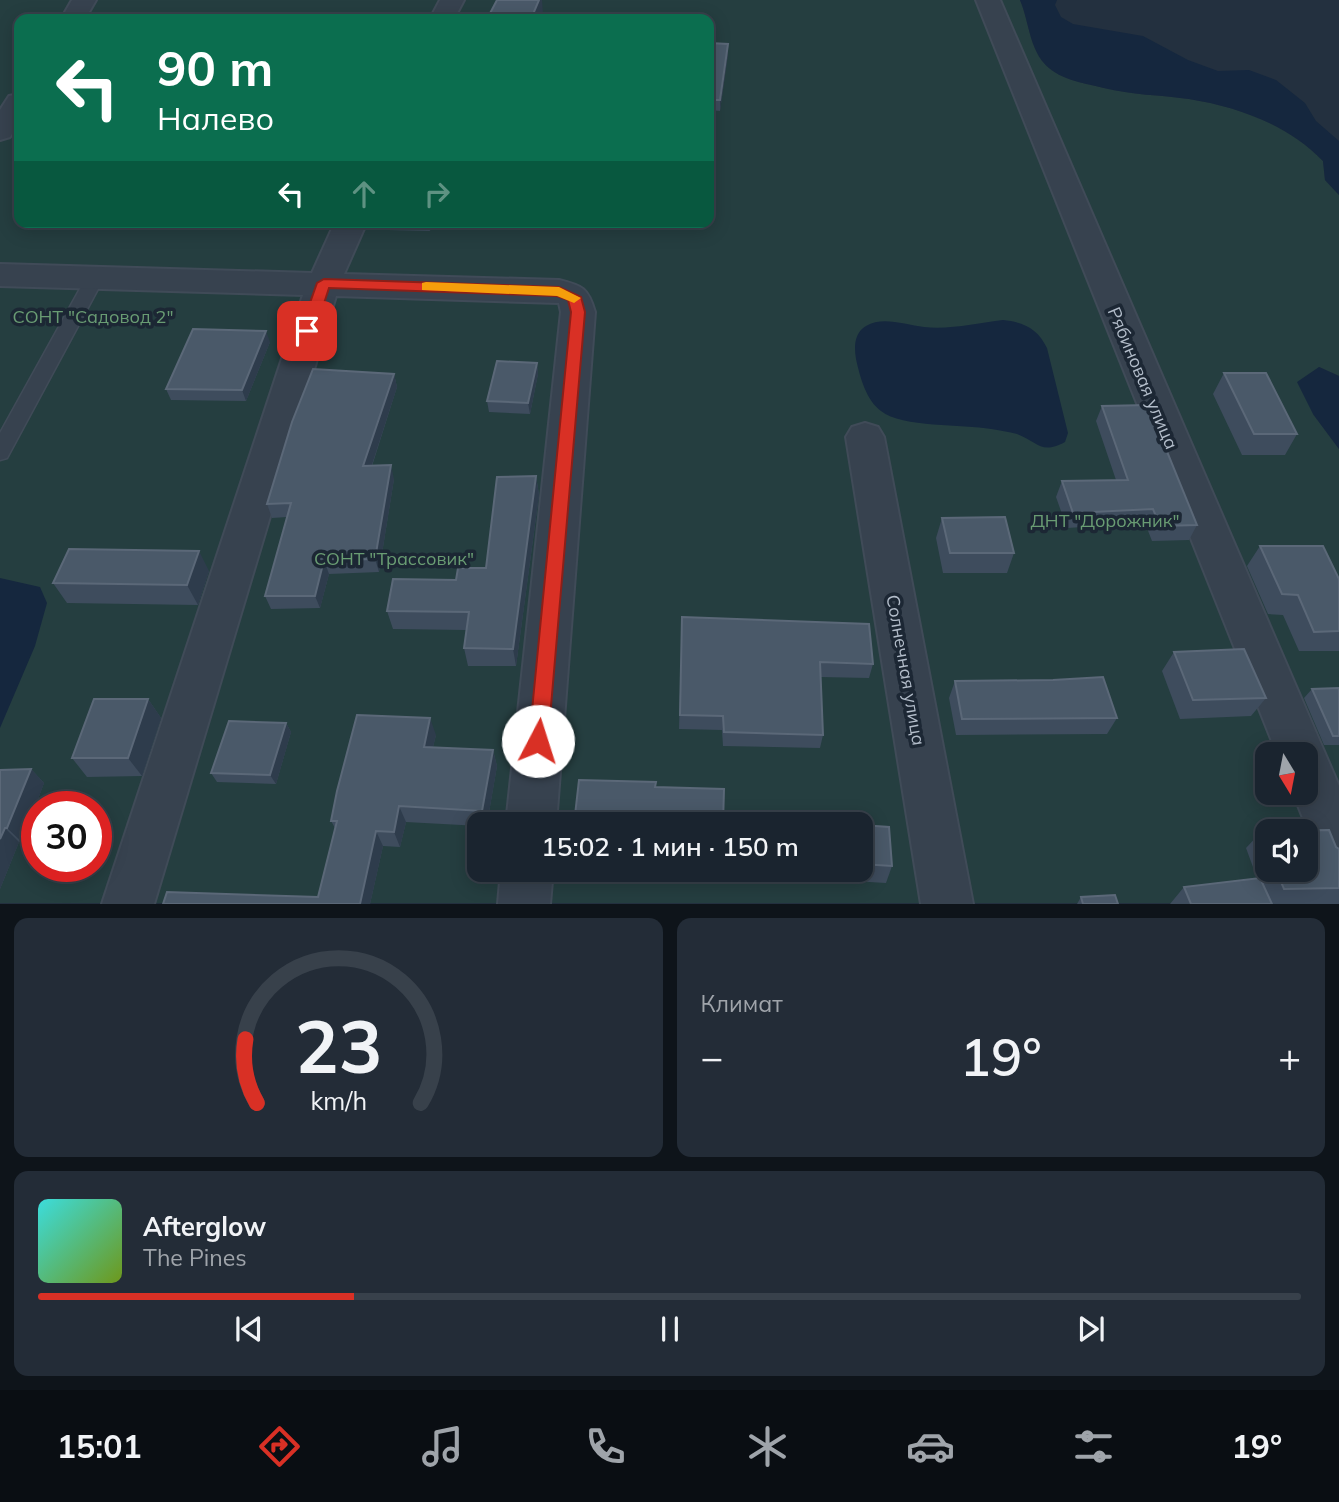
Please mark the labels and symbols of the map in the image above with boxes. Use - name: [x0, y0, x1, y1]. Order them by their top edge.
- pin: [277, 301, 337, 361]
- street label: Рябиновая улица: [1103, 304, 1183, 452]
- park label: СОНТ "Садовод 2": [13, 305, 173, 328]
- park label: ДНТ "Дорожник": [1030, 509, 1180, 532]
- park label: СОНТ "Трассовик": [314, 547, 474, 570]
- street label: Солнечная улица: [881, 593, 931, 747]
- position arrow: [501, 704, 575, 778]
- north arrow: [1255, 742, 1318, 805]
- speed limit sign: 30: [21, 791, 112, 882]

